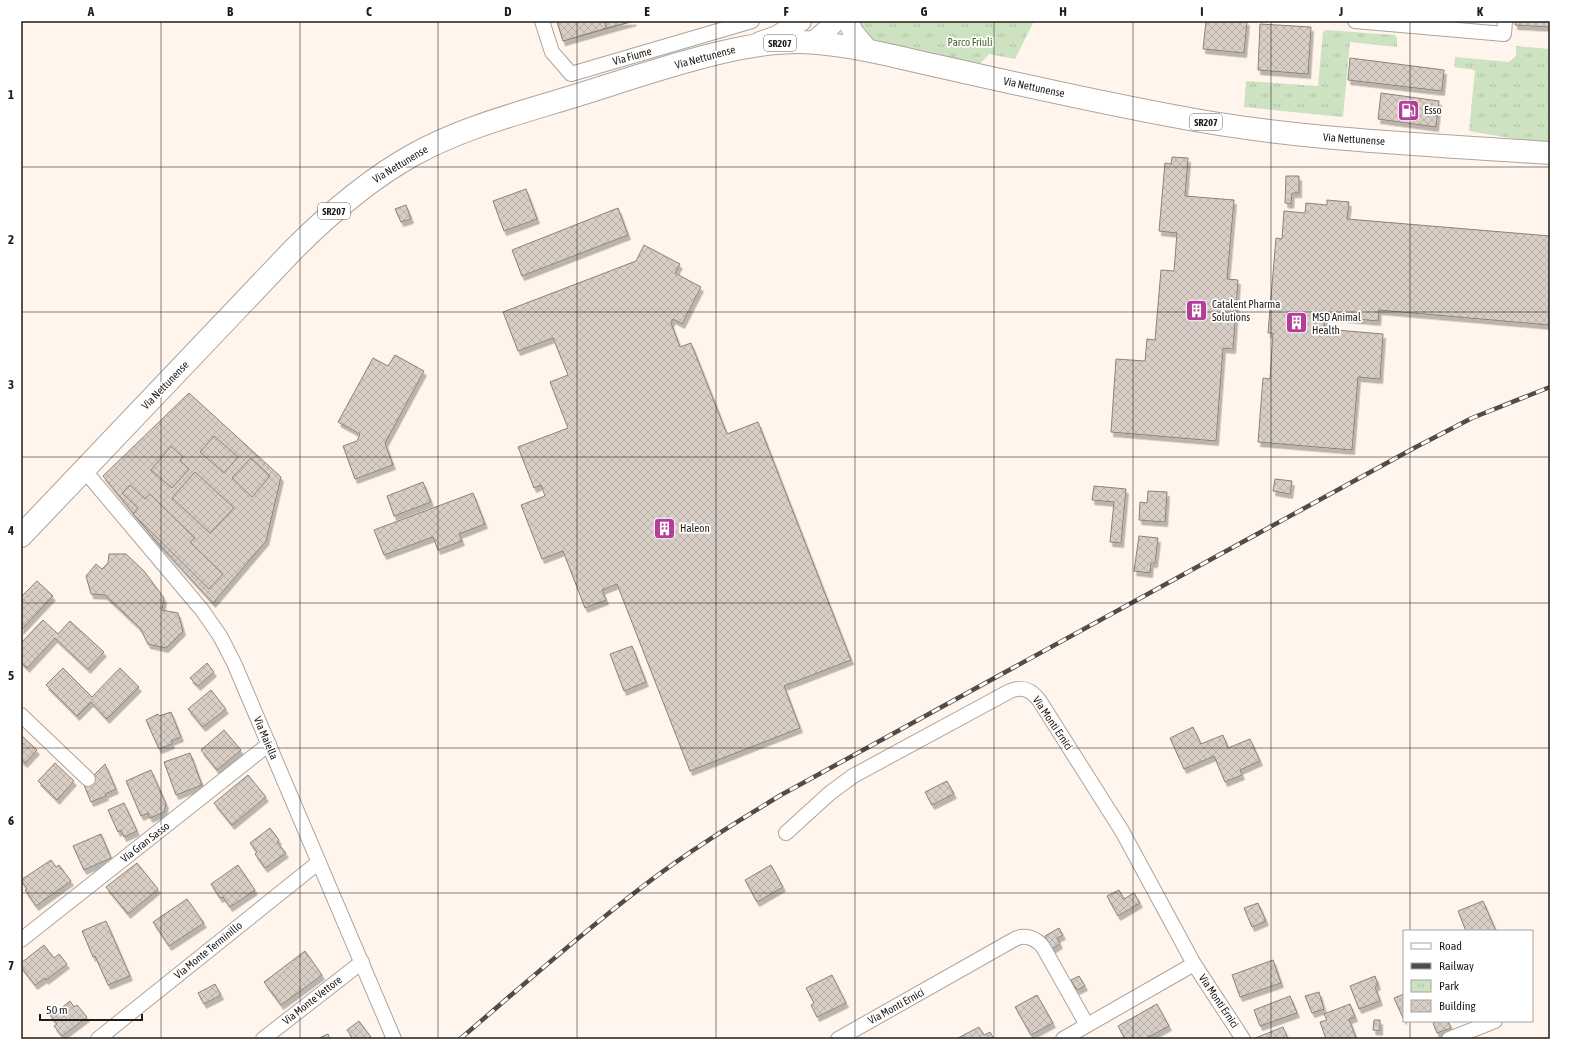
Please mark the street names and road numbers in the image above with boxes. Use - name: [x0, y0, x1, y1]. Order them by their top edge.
- road number: SR207: [764, 35, 796, 51]
- street label: Via Nettunense: [673, 43, 737, 71]
- street label: Via Fiume: [611, 45, 653, 67]
- street label: Via Nettunense: [1002, 75, 1066, 99]
- road number: SR207: [1190, 114, 1222, 130]
- street label: Via Nettunense: [1323, 131, 1385, 147]
- street label: Via Nettunense: [370, 143, 430, 185]
- road number: SR207: [318, 203, 350, 219]
- street label: Via Nettunense: [139, 358, 191, 412]
- street label: Via Monti Ernici: [1031, 694, 1075, 752]
- street label: Via Maiella: [252, 715, 280, 761]
- street label: Via Gran Sasso: [118, 819, 172, 865]
- street label: Via Monte Terminillo: [172, 919, 244, 981]
- street label: Via Monti Ernici: [1197, 972, 1241, 1030]
- street label: Via Monte Vettore: [280, 973, 344, 1027]
- street label: Via Monti Ernici: [866, 986, 926, 1026]

